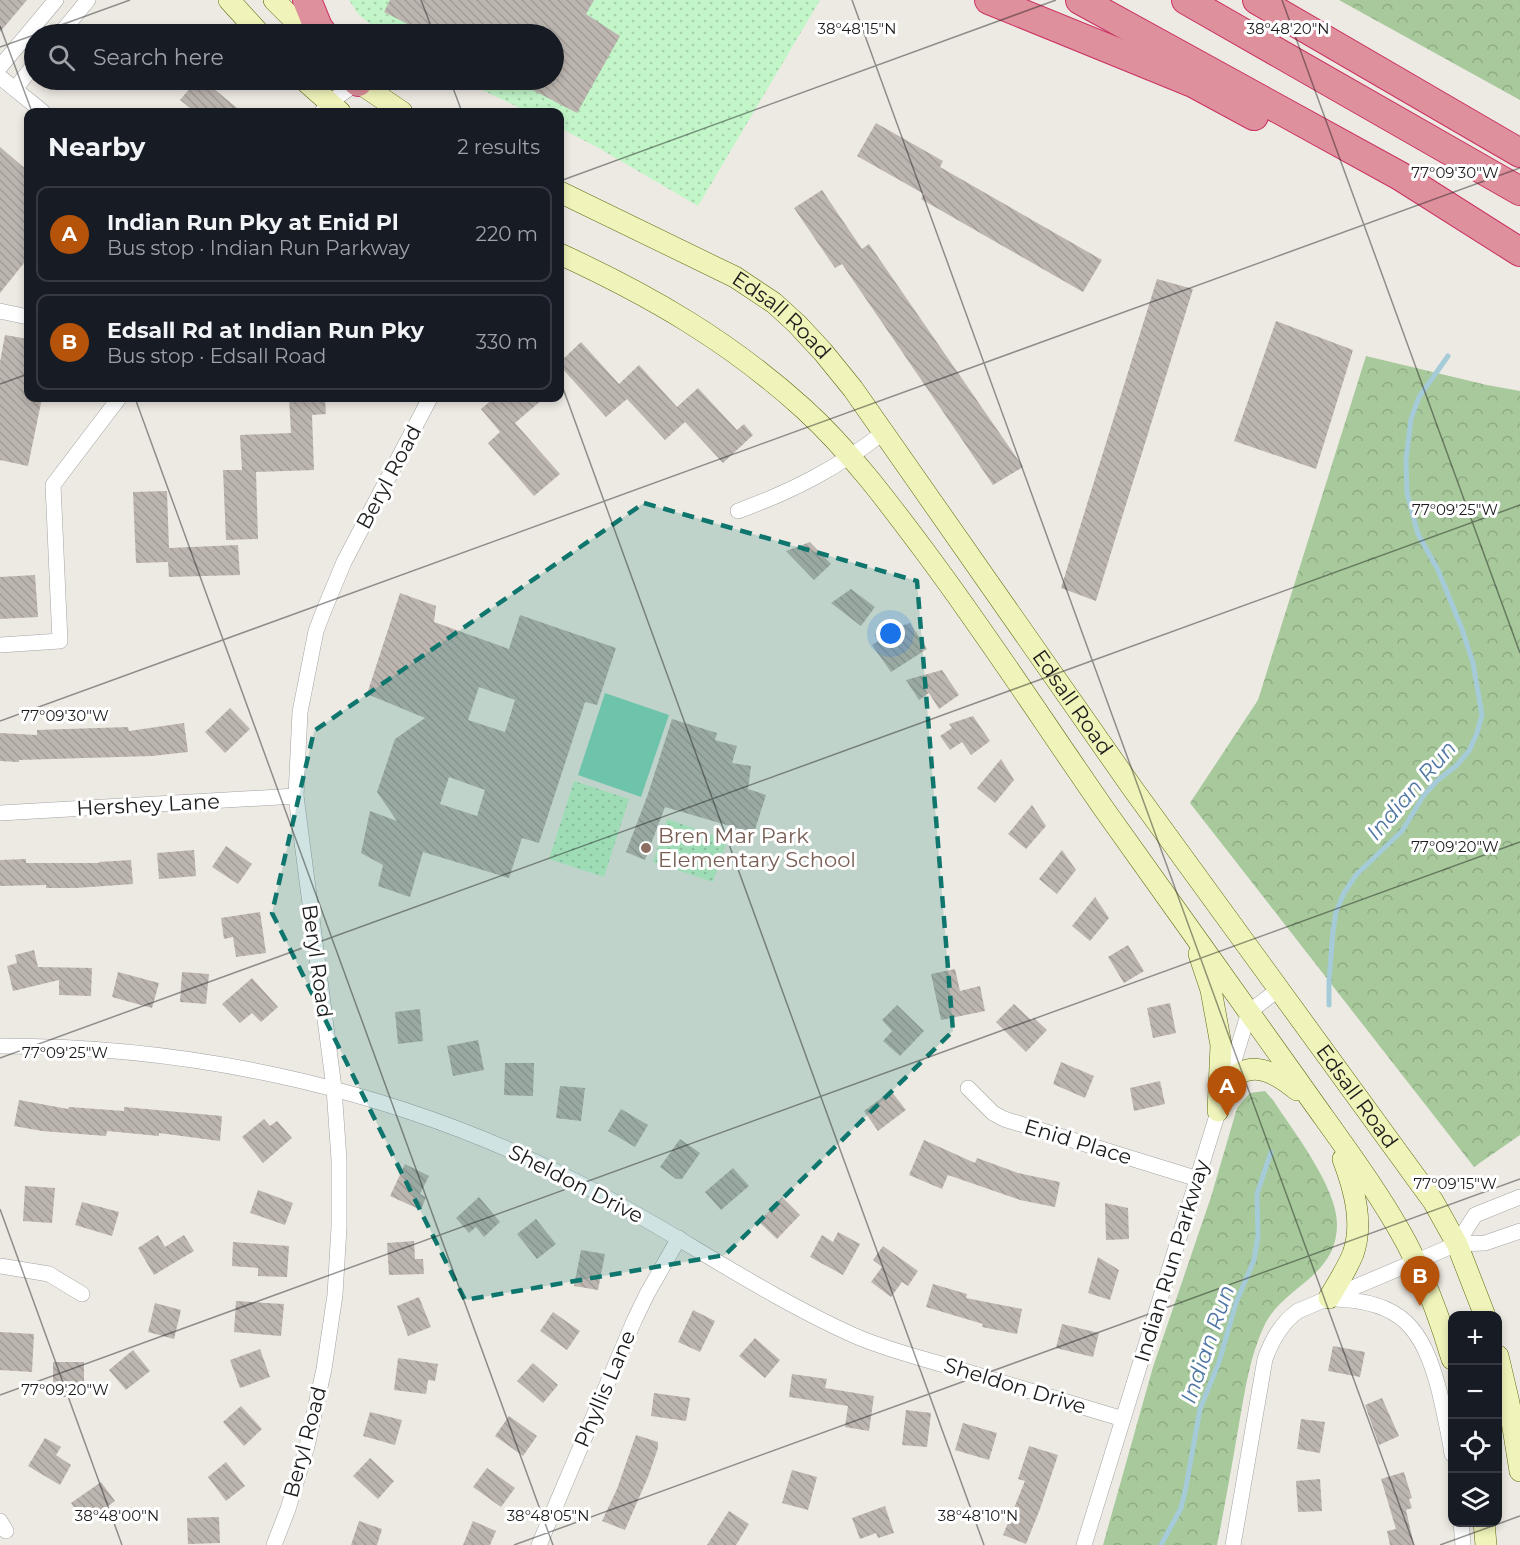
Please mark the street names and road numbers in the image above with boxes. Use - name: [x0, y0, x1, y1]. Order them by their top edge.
- street label: Edsall Road: [728, 266, 836, 364]
- street label: Beryl Road: [351, 420, 426, 533]
- street label: Edsall Road: [1027, 645, 1118, 760]
- street label: Hershey Lane: [76, 788, 220, 821]
- street label: Beryl Road: [297, 903, 338, 1019]
- street label: Edsall Road: [1311, 1039, 1403, 1153]
- street label: Enid Place: [1021, 1113, 1135, 1170]
- street label: Sheldon Drive: [505, 1139, 648, 1228]
- street label: Indian Run Parkway: [1129, 1157, 1215, 1365]
- street label: Phyllis Lane: [569, 1327, 640, 1451]
- street label: Sheldon Drive: [941, 1352, 1089, 1419]
- street label: Beryl Road: [278, 1383, 331, 1500]

